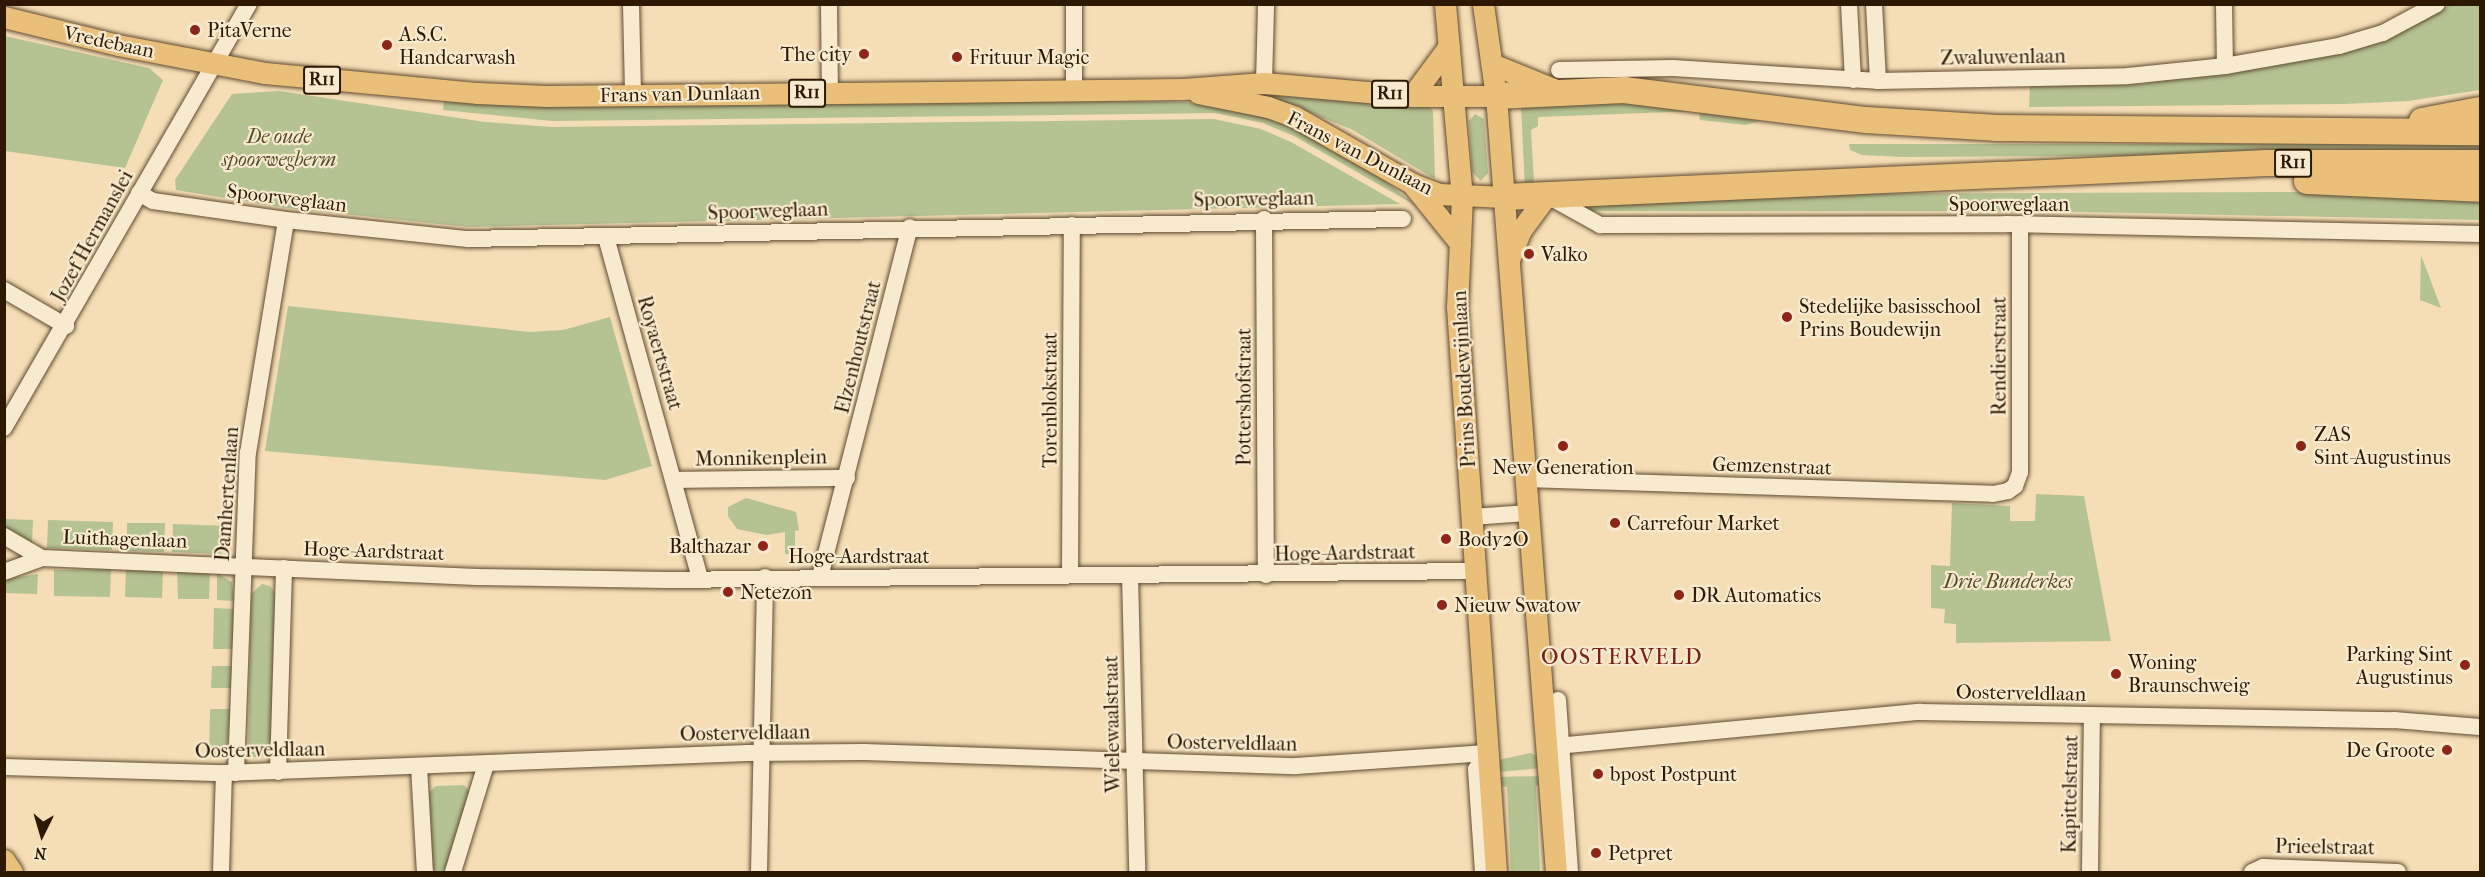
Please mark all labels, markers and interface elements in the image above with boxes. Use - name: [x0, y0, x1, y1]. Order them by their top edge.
- place label: PitaVerne: [207, 18, 292, 42]
- street label: Vredebaan: [62, 21, 156, 63]
- place label: A.S.C. Handcarwash: [399, 22, 516, 69]
- marker: PitaVerne: [188, 23, 202, 37]
- marker: A.S.C. Handcarwash: [380, 38, 394, 52]
- place label: The city: [780, 42, 852, 66]
- street label: Zwaluwenlaan: [1940, 44, 2066, 70]
- place label: Frituur Magic: [969, 45, 1089, 69]
- marker: The city: [857, 47, 871, 61]
- marker: Frituur Magic: [950, 50, 964, 64]
- road number: R11: [302, 65, 342, 95]
- road number: R11: [788, 78, 826, 108]
- road number: R11: [1370, 79, 1410, 109]
- street label: Frans van Dunlaan: [600, 81, 760, 107]
- street label: Frans van Dunlaan: [1283, 106, 1437, 200]
- park label: De oude spoorwegberm: [222, 125, 336, 172]
- road number: R11: [2274, 148, 2312, 178]
- street label: Jozef Hermanslei: [46, 166, 138, 306]
- street label: Spoorweglaan: [226, 179, 348, 217]
- street label: Spoorweglaan: [1193, 186, 1315, 212]
- street label: Spoorweglaan: [1949, 192, 2069, 216]
- street label: Spoorweglaan: [707, 197, 829, 225]
- place label: Valko: [1541, 242, 1588, 266]
- marker: Valko: [1522, 247, 1536, 261]
- street label: Elzenhoutstraat: [830, 278, 886, 416]
- street label: Prins Boudewijnlaan: [1447, 290, 1481, 468]
- street label: Royaertstraat: [632, 293, 688, 413]
- place label: Stedelijke basisschool Prins Boudewijn: [1799, 294, 1981, 341]
- street label: Rendierstraat: [1987, 296, 2011, 416]
- marker: Stedelijke basisschool Prins Boudewijn: [1780, 310, 1794, 324]
- street label: Pottershofstraat: [1232, 328, 1256, 466]
- street label: Torenblokstraat: [1038, 332, 1062, 468]
- place label: ZAS Sint-Augustinus: [2314, 422, 2451, 469]
- street label: Damhertenlaan: [210, 426, 244, 562]
- marker: ZAS Sint-Augustinus: [2292, 437, 2310, 455]
- marker: New Generation: [1556, 439, 1570, 453]
- street label: Monnikenplein: [695, 445, 827, 471]
- street label: Gemzenstraat: [1712, 452, 1832, 480]
- place label: New Generation: [1492, 455, 1634, 479]
- place label: Carrefour Market: [1627, 511, 1780, 535]
- marker: Carrefour Market: [1608, 516, 1622, 530]
- street label: Luithagenlaan: [62, 525, 188, 553]
- place label: Body2O: [1458, 527, 1529, 551]
- marker: Body2O: [1439, 532, 1453, 546]
- place label: Balthazar: [669, 534, 751, 558]
- street label: Hoge-Aardstraat: [303, 537, 445, 565]
- marker: Balthazar: [756, 539, 770, 553]
- street label: Hoge-Aardstraat: [1274, 540, 1416, 566]
- street label: Hoge-Aardstraat: [788, 544, 930, 568]
- park label: Drie Bunderkes: [1944, 569, 2072, 593]
- place label: Netezon: [740, 580, 812, 604]
- place label: DR Automatics: [1691, 583, 1821, 607]
- marker: Netezon: [721, 585, 735, 599]
- marker: DR Automatics: [1672, 588, 1686, 602]
- place label: Nieuw Swatow: [1454, 593, 1581, 617]
- marker: Nieuw Swatow: [1435, 598, 1449, 612]
- place label: Parking Sint Augustinus: [2346, 642, 2453, 689]
- district label: OOSTERVELD: [1541, 645, 1703, 671]
- place label: Woning Braunschweig: [2128, 650, 2249, 697]
- street label: Wielewaalstraat: [1099, 655, 1125, 793]
- marker: Parking Sint Augustinus: [2458, 658, 2472, 672]
- marker: Woning Braunschweig: [2109, 667, 2123, 681]
- street label: Oosterveldlaan: [1956, 680, 2086, 706]
- street label: Oosterveldlaan: [680, 720, 810, 746]
- street label: Oosterveldlaan: [1167, 730, 1297, 756]
- street label: Kapittelstraat: [2057, 734, 2083, 854]
- street label: Oosterveldlaan: [195, 737, 325, 763]
- place label: De Groote: [2346, 738, 2435, 762]
- marker: De Groote: [2440, 743, 2454, 757]
- place label: bpost Postpunt: [1610, 762, 1737, 786]
- marker: bpost Postpunt: [1591, 767, 1605, 781]
- north arrow: [12, 805, 72, 865]
- street label: Prieelstraat: [2275, 834, 2375, 860]
- place label: Petpret: [1608, 841, 1673, 865]
- text: N: [34, 843, 47, 863]
- marker: Petpret: [1589, 846, 1603, 860]

